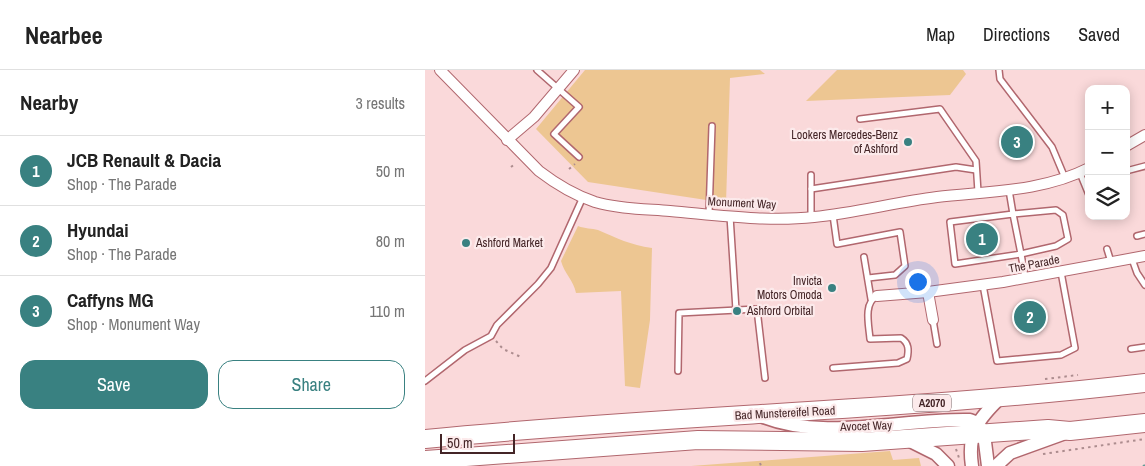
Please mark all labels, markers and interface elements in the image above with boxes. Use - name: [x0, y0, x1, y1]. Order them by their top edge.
- text: Nearbee: [25, 19, 103, 51]
- text: Map: [926, 22, 955, 47]
- text: Directions: [983, 22, 1050, 47]
- text: Saved: [1078, 22, 1120, 47]
- map controls: [1085, 85, 1130, 220]
- button: +: [1085, 85, 1130, 130]
- text: Nearby: [20, 88, 78, 117]
- text: 3 results: [355, 92, 405, 114]
- pin: 3: [1001, 123, 1033, 161]
- place label: Lookers Mercedes-Benz of Ashford: [791, 127, 898, 157]
- button: −: [1085, 130, 1130, 175]
- marker: Lookers Mercedes-Benz of Ashford: [902, 136, 914, 148]
- text: JCB Renault & Dacia: [67, 147, 221, 173]
- text: 1: [32, 160, 40, 182]
- text: 50 m: [376, 160, 405, 182]
- text: Shop · The Parade: [67, 173, 177, 195]
- button: layers: [1085, 175, 1130, 220]
- street label: Monument Way: [707, 193, 777, 213]
- text: Hyundai: [67, 217, 128, 243]
- pin: 1: [966, 220, 998, 258]
- text: 2: [32, 230, 40, 252]
- text: 80 m: [376, 230, 405, 252]
- place label: Ashford Market: [475, 235, 543, 251]
- marker: Ashford Market: [460, 237, 472, 249]
- text: Shop · The Parade: [67, 243, 177, 265]
- street label: The Parade: [1007, 251, 1061, 277]
- your location: [905, 269, 931, 295]
- place label: Invicta Motors Omoda: [757, 273, 823, 303]
- marker: Invicta Motors Omoda: [826, 282, 838, 294]
- text: Caffyns MG: [67, 287, 154, 313]
- pin: 2: [1014, 298, 1046, 336]
- text: 3: [32, 300, 40, 322]
- text: 110 m: [369, 300, 405, 322]
- place label: Ashford Orbital: [746, 303, 813, 319]
- marker: Ashford Orbital: [731, 305, 743, 317]
- text: Shop · Monument Way: [67, 313, 200, 335]
- button: Save: [20, 360, 208, 409]
- button: Share: [218, 360, 405, 409]
- road number: A2070: [913, 394, 951, 412]
- street label: Bad Munstereifel Road: [734, 402, 836, 424]
- street label: Avocet Way: [839, 417, 892, 435]
- scale bar: [440, 431, 515, 454]
- text: 50 m: [447, 434, 473, 452]

